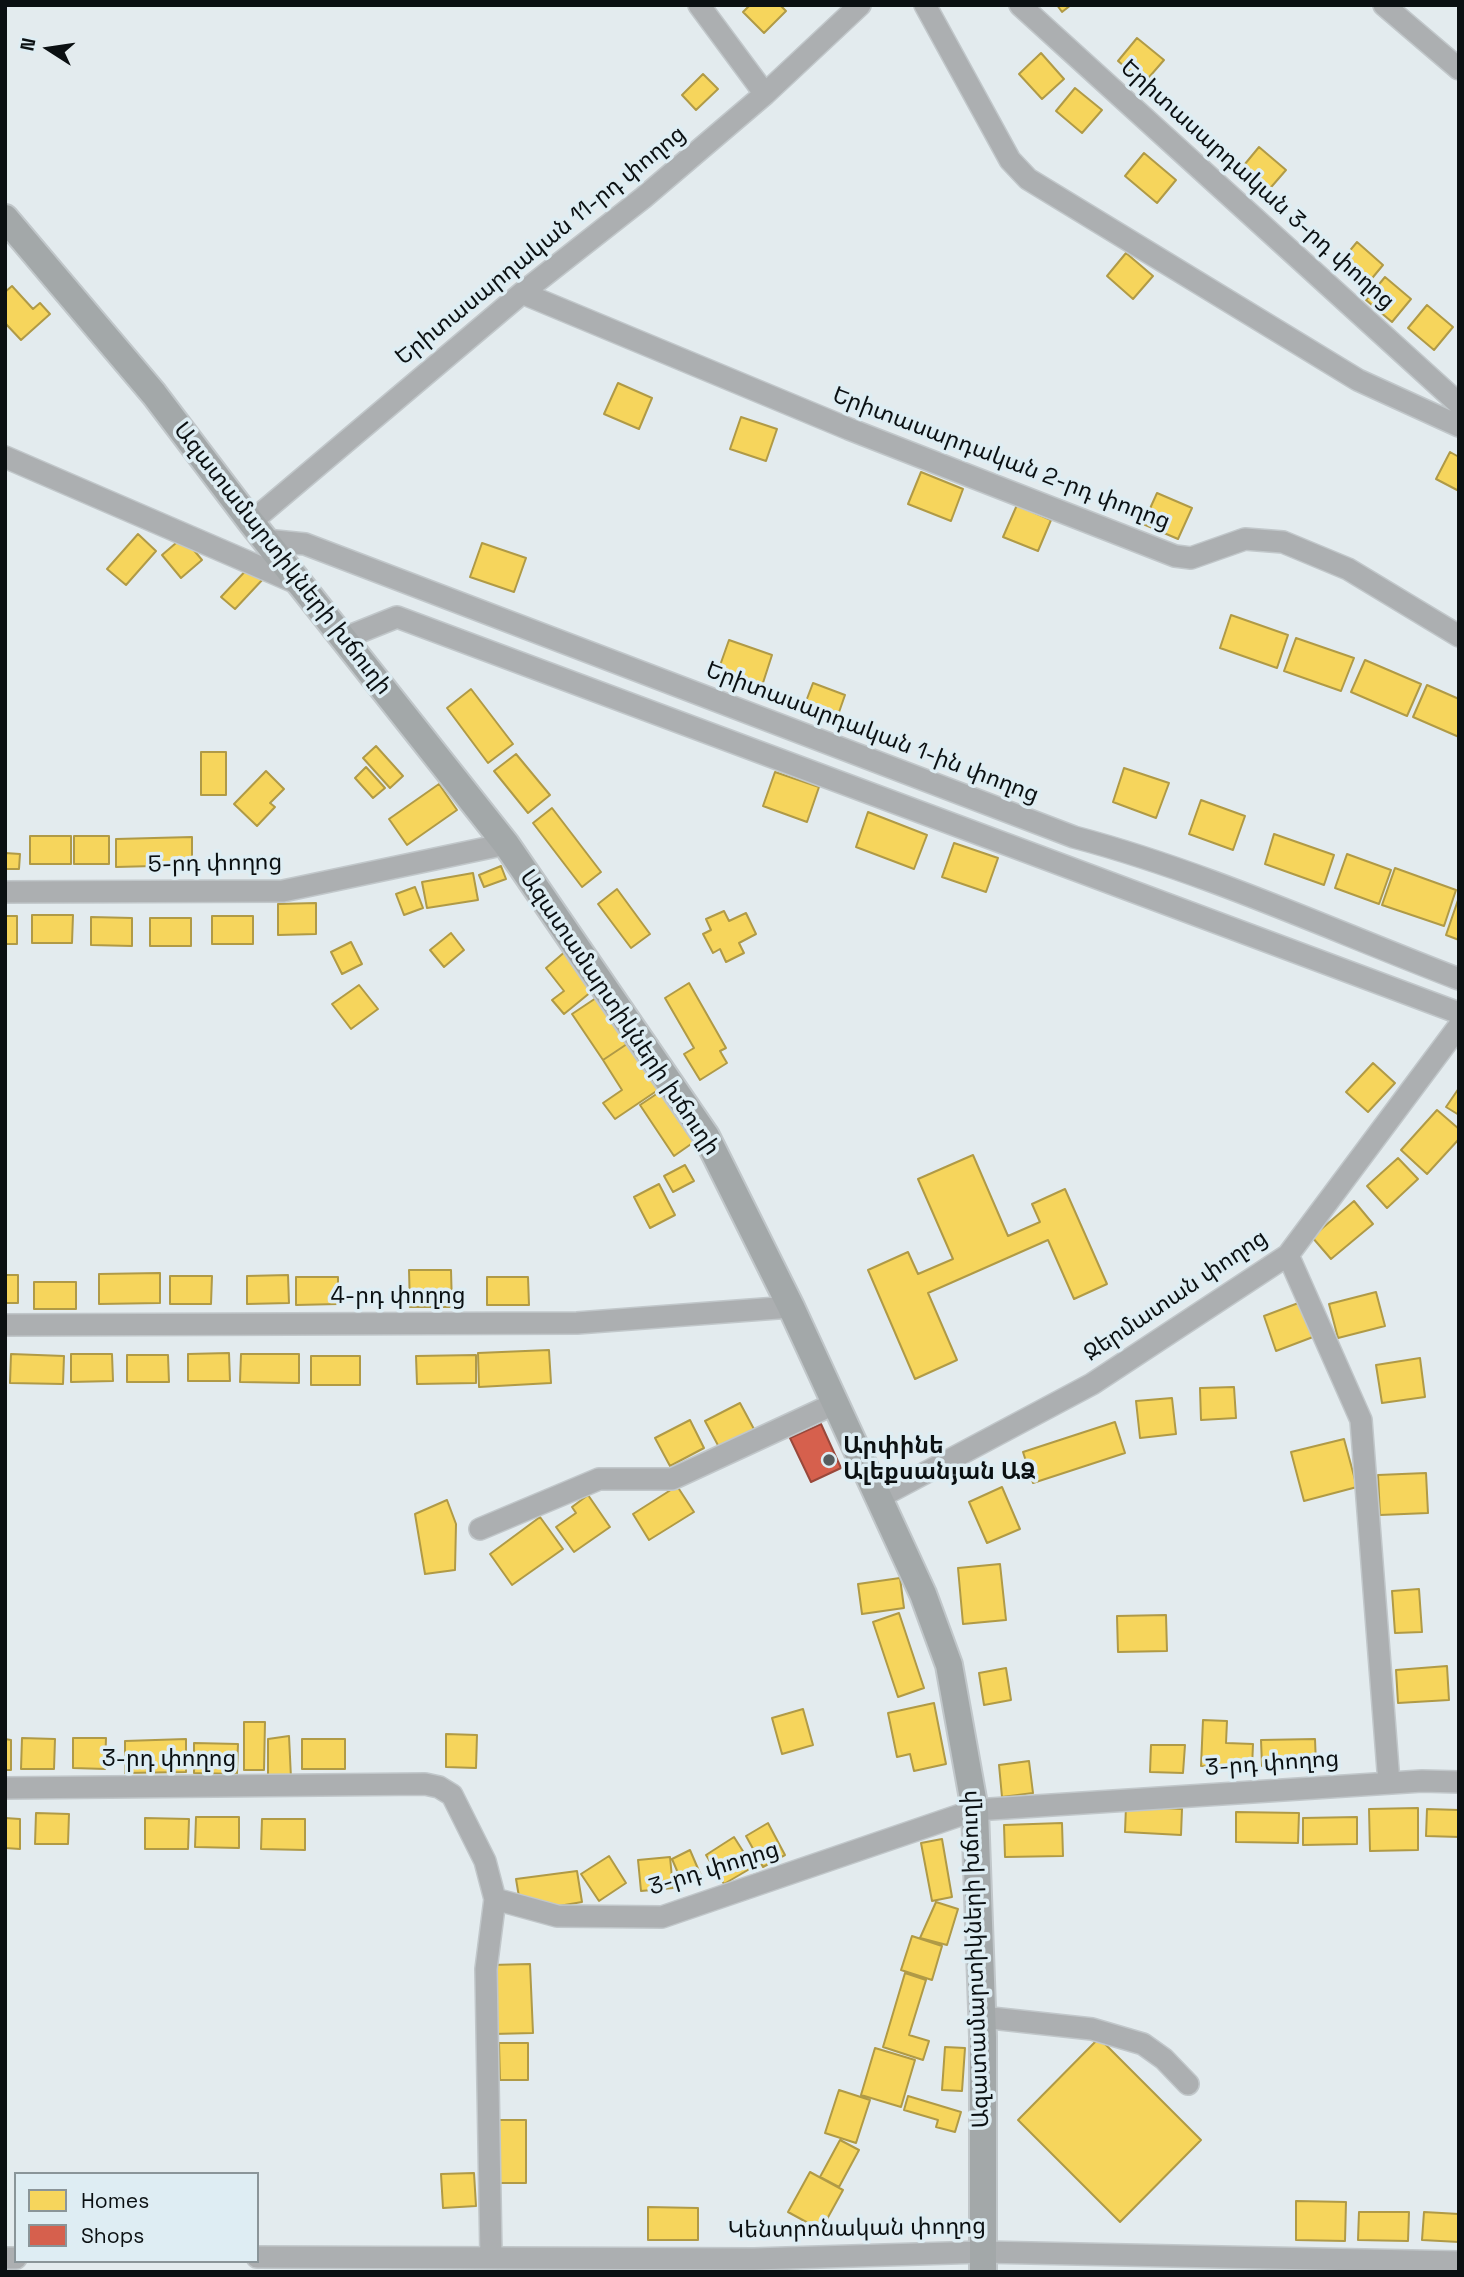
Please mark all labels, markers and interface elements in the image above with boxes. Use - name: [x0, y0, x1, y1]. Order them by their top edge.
- north arrow: [14, 14, 84, 84]
- text: N: [14, 36, 42, 53]
- street label: Երիտասարդական 3-րդ փողոց: [1114, 54, 1400, 316]
- street label: Երիտասարդական 11-րդ փողոց: [390, 120, 692, 372]
- street label: Երիտասարդական 2-րդ փողոց: [828, 382, 1174, 536]
- street label: Ազատամարտիկների խճուղի: [167, 417, 397, 701]
- street label: Երիտասարդական 1-ին փողոց: [702, 657, 1042, 809]
- street label: 5-րդ փողոց: [148, 849, 282, 879]
- street label: Ազատամարտիկների խճուղի: [513, 865, 725, 1161]
- street label: Ջերմատան փողոց: [1079, 1224, 1273, 1368]
- street label: 4-րդ փողոց: [330, 1283, 466, 1311]
- place label: Արփինե Ալեքսանյան ԱՁ: [843, 1433, 1036, 1487]
- marker: Արփինե Ալեքսանյան ԱՁ: [821, 1452, 837, 1468]
- street label: 3-րդ փողոց: [102, 1746, 236, 1774]
- street label: 3-րդ փողոց: [1204, 1746, 1340, 1782]
- street label: Ազատամարտիկների խճուղի: [956, 1789, 996, 2129]
- street label: 3-րդ փողոց: [646, 1836, 782, 1902]
- legend: [14, 2172, 259, 2263]
- text: Homes: [81, 2187, 149, 2214]
- street label: Կենտրոնական փողոց: [728, 2213, 986, 2245]
- text: Shops: [81, 2222, 144, 2249]

